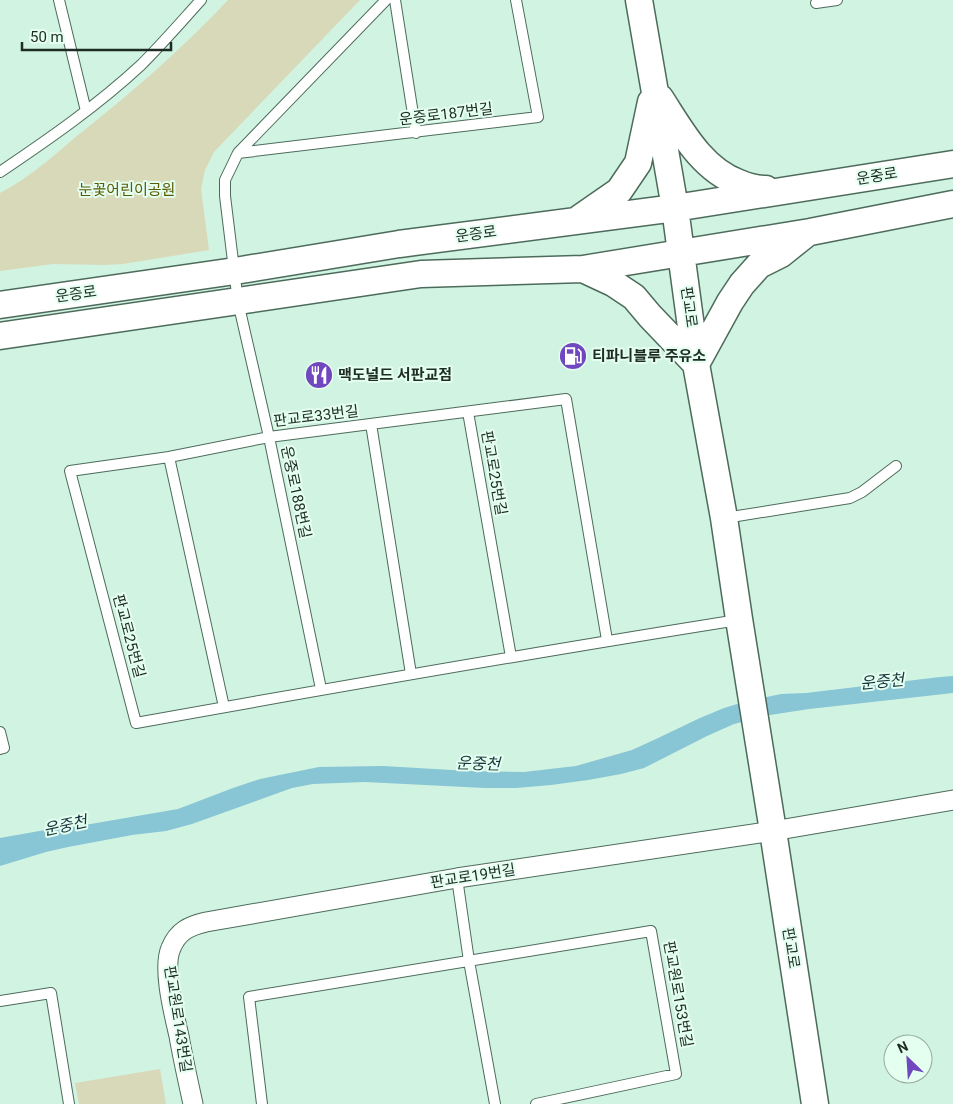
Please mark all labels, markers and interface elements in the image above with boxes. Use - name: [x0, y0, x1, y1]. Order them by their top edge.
- scale bar: [22, 20, 171, 52]
- text: 50 m: [30, 28, 64, 46]
- street label: 운중로187번길: [398, 99, 494, 129]
- street label: 운중로: [855, 164, 899, 188]
- park label: 눈꽃어린이공원: [79, 181, 175, 199]
- street label: 운중로: [454, 222, 498, 246]
- street label: 운중로: [54, 282, 98, 306]
- street label: 판교로: [677, 285, 701, 329]
- fuel station icon: 티파니블루 주유소: [558, 341, 588, 371]
- place label: 티파니블루 주유소: [592, 347, 706, 365]
- restaurant icon: 맥도널드 서판교점: [304, 360, 334, 390]
- place label: 맥도널드 서판교점: [338, 366, 452, 384]
- street label: 판교로33번길: [272, 402, 360, 430]
- street label: 판교로25번길: [478, 429, 510, 517]
- street label: 운중로188번길: [277, 444, 315, 540]
- street label: 판교로25번길: [109, 592, 149, 680]
- water label: 운중천: [859, 670, 907, 693]
- water label: 운중천: [456, 753, 503, 774]
- water label: 운중천: [42, 811, 91, 839]
- street label: 판교로19번길: [429, 860, 517, 892]
- street label: 판교로: [779, 926, 803, 970]
- street label: 판교원로153번길: [660, 939, 696, 1049]
- street label: 판교원로143번길: [161, 964, 195, 1074]
- north arrow: [883, 1034, 933, 1084]
- text: N: [895, 1038, 910, 1057]

